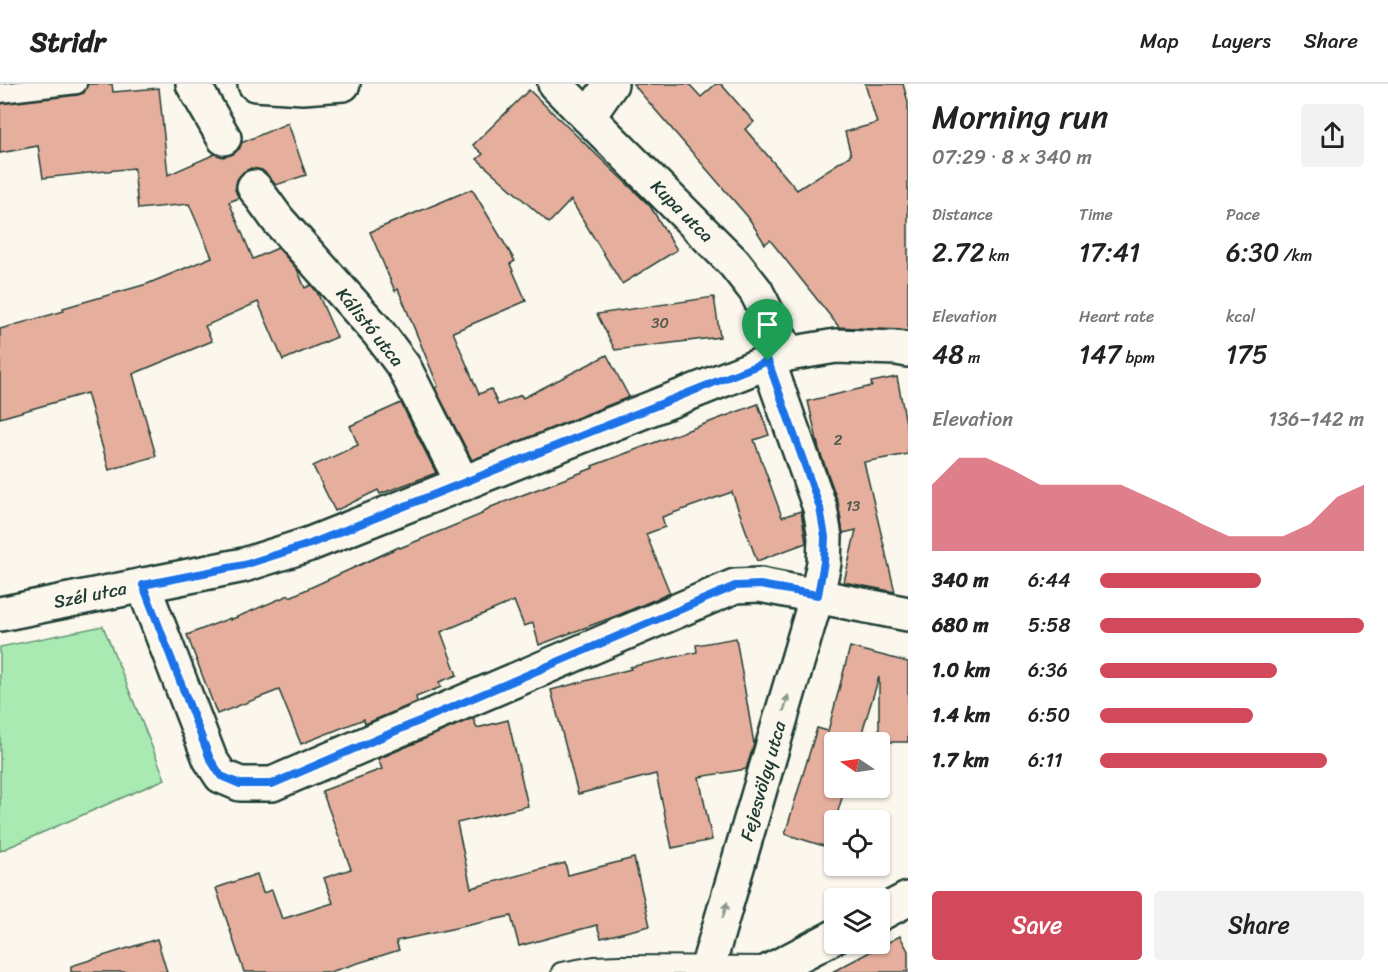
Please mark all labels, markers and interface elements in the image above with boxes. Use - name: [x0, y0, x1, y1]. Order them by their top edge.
- text: Stridr: [30, 17, 105, 66]
- text: Map: [1140, 22, 1179, 60]
- text: Layers: [1212, 22, 1271, 60]
- text: Share: [1304, 22, 1358, 60]
- text: Morning run: [932, 88, 1108, 146]
- button: share: [1301, 104, 1364, 167]
- text: 07:29 · 8 × 340 m: [932, 140, 1092, 175]
- street label: Kupa utca: [643, 172, 721, 250]
- text: Distance: [932, 200, 993, 229]
- text: Time: [1079, 200, 1113, 229]
- text: Pace: [1226, 200, 1260, 229]
- text: 2.72: [932, 229, 985, 275]
- text: 17:41: [1079, 229, 1140, 275]
- text: 6:30: [1226, 229, 1279, 275]
- text: km: [985, 241, 1010, 270]
- text: /km: [1279, 241, 1312, 270]
- street label: Kálistó utca: [328, 280, 412, 374]
- pin: [742, 299, 793, 361]
- text: Elevation: [932, 302, 997, 331]
- text: Heart rate: [1079, 302, 1154, 331]
- text: kcal: [1226, 302, 1255, 331]
- icon: arrive: [751, 308, 784, 341]
- house number: 30: [651, 310, 669, 336]
- text: 48: [932, 331, 964, 377]
- text: 147: [1079, 331, 1121, 377]
- text: 175: [1226, 331, 1268, 377]
- text: m: [964, 343, 980, 372]
- text: bpm: [1121, 343, 1155, 372]
- text: Elevation: [932, 402, 1013, 437]
- text: 136–142 m: [1269, 402, 1364, 437]
- house number: 2: [834, 427, 843, 453]
- house number: 13: [846, 493, 860, 519]
- text: 340 m: [932, 563, 989, 598]
- text: 6:44: [1028, 563, 1070, 598]
- street label: Szél utca: [51, 572, 130, 618]
- text: 680 m: [932, 608, 989, 643]
- text: 5:58: [1028, 608, 1071, 643]
- text: 1.0 km: [932, 653, 990, 688]
- text: 6:36: [1028, 653, 1068, 688]
- one-way arrow: [782, 694, 791, 712]
- text: 1.4 km: [932, 698, 990, 733]
- text: 6:50: [1028, 698, 1070, 733]
- street label: Fejesvölgy utca: [731, 716, 796, 845]
- north arrow: [824, 732, 890, 798]
- map controls: [824, 732, 890, 954]
- text: 1.7 km: [932, 743, 989, 778]
- text: 6:11: [1028, 743, 1063, 778]
- button: locate: [824, 810, 890, 876]
- button: layers: [824, 888, 890, 954]
- button: Save: [932, 891, 1142, 960]
- button: Share: [1154, 891, 1364, 960]
- one-way arrow: [721, 901, 730, 919]

